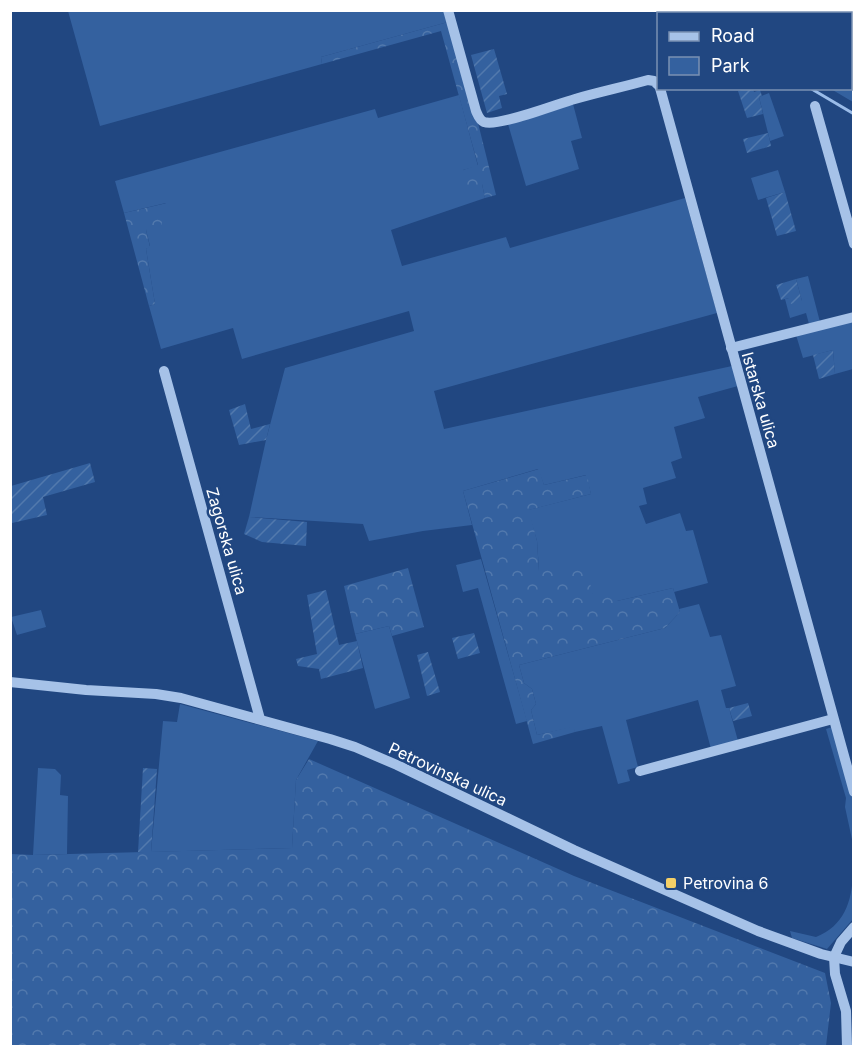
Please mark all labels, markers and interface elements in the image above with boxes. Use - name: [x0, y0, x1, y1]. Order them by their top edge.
- legend: [657, 12, 852, 90]
- text: Road: [711, 25, 754, 46]
- text: Park: [711, 55, 750, 76]
- street label: Istarska ulica: [738, 350, 784, 450]
- street label: Zagorska ulica: [202, 485, 252, 597]
- street label: Petrovinska ulica: [386, 738, 510, 810]
- place label: Petrovina 6: [683, 873, 768, 893]
- marker: Petrovina 6: [664, 876, 678, 890]

